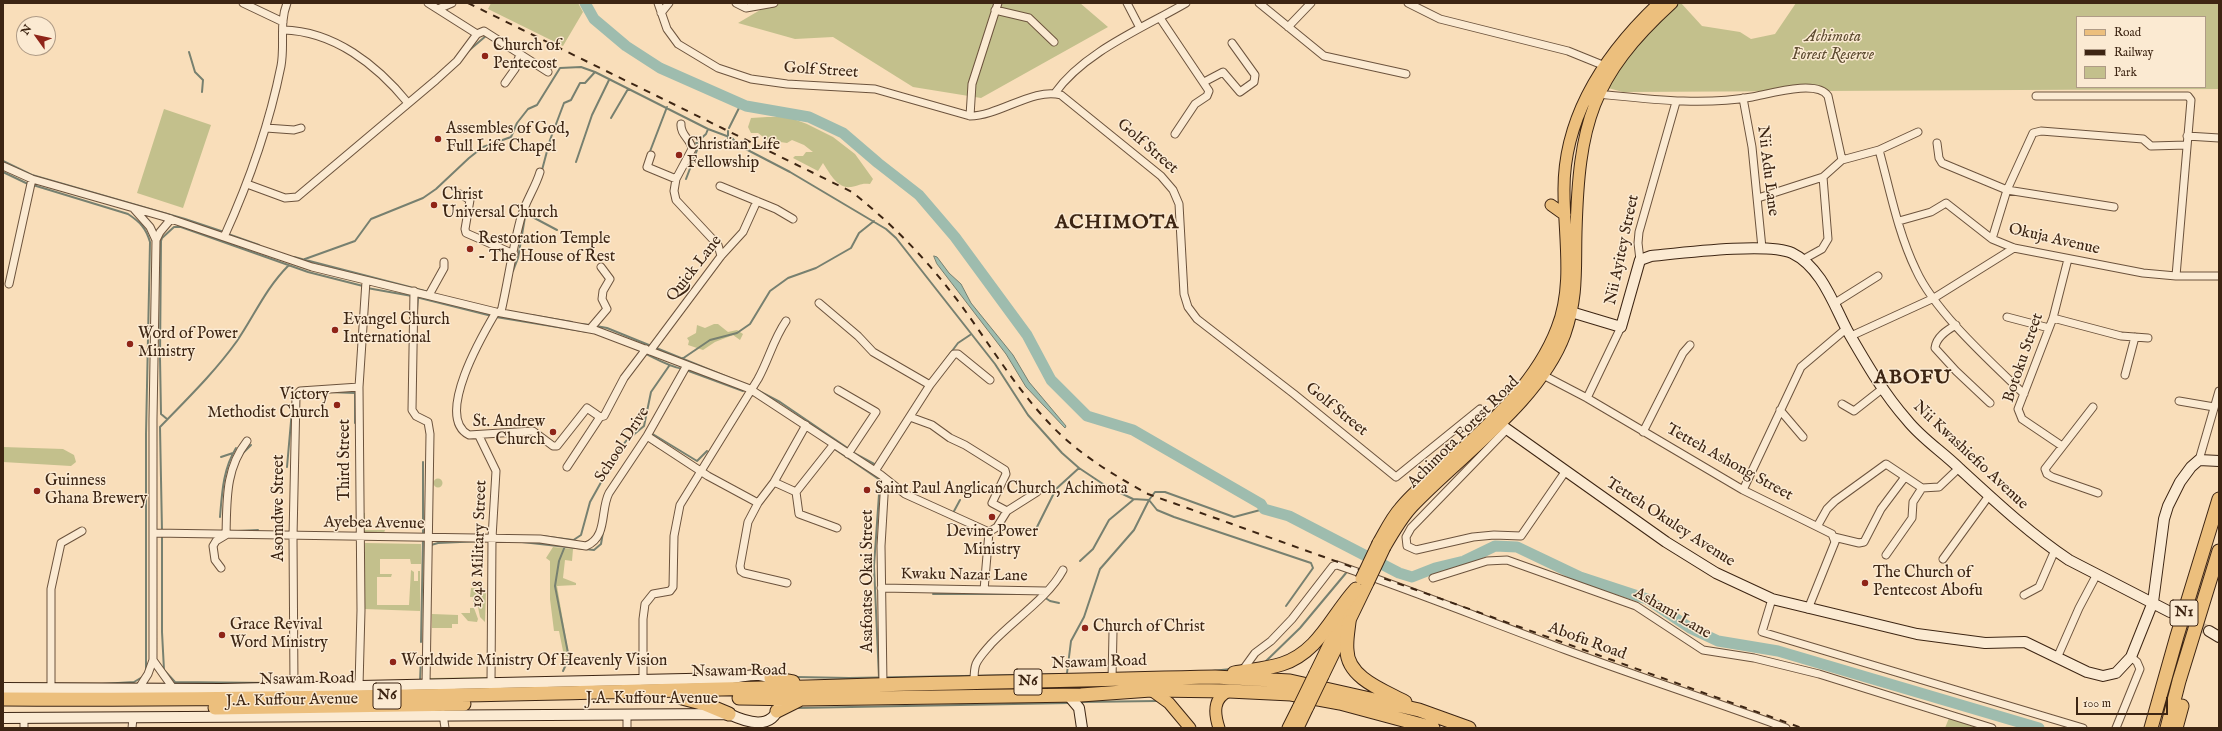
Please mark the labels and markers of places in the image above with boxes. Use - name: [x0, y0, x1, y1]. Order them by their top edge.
- place label: Church of Pentecost: [493, 37, 560, 75]
- marker: Church of Pentecost: [480, 51, 490, 61]
- place label: Assembles of God, Full Life Chapel: [446, 120, 569, 158]
- marker: Assembles of God, Full Life Chapel: [433, 134, 443, 144]
- place label: Christian Life Fellowship: [687, 136, 780, 174]
- marker: Christian Life Fellowship: [674, 150, 684, 160]
- place label: Christ Universal Church: [442, 186, 558, 224]
- marker: Christ Universal Church: [429, 200, 439, 210]
- place label: Restoration Temple - The House of Rest: [478, 230, 615, 268]
- marker: Restoration Temple - The House of Rest: [465, 244, 475, 254]
- place label: Evangel Church International: [343, 311, 450, 349]
- place label: Word of Power Ministry: [138, 325, 238, 363]
- marker: Evangel Church International: [330, 325, 340, 335]
- marker: Word of Power Ministry: [125, 339, 135, 349]
- place label: Victory Methodist Church: [207, 386, 329, 424]
- marker: Victory Methodist Church: [332, 400, 342, 410]
- place label: St. Andrew Church: [473, 413, 545, 451]
- marker: St. Andrew Church: [548, 427, 558, 437]
- place label: Guinness Ghana Brewery: [45, 472, 147, 510]
- place label: Saint Paul Anglican Church, Achimota: [875, 480, 1128, 500]
- marker: Saint Paul Anglican Church, Achimota: [862, 485, 872, 495]
- marker: Guinness Ghana Brewery: [32, 486, 42, 496]
- marker: Devine Power Ministry: [987, 512, 997, 522]
- place label: Devine Power Ministry: [946, 523, 1038, 561]
- place label: The Church of Pentecost Abofu: [1873, 564, 1983, 602]
- marker: The Church of Pentecost Abofu: [1860, 578, 1870, 588]
- place label: Grace Revival Word Ministry: [230, 616, 328, 654]
- place label: Church of Christ: [1093, 618, 1205, 638]
- marker: Church of Christ: [1080, 623, 1090, 633]
- marker: Grace Revival Word Ministry: [217, 630, 227, 640]
- place label: Worldwide Ministry Of Heavenly Vision: [401, 652, 667, 672]
- marker: Worldwide Ministry Of Heavenly Vision: [388, 657, 398, 667]

